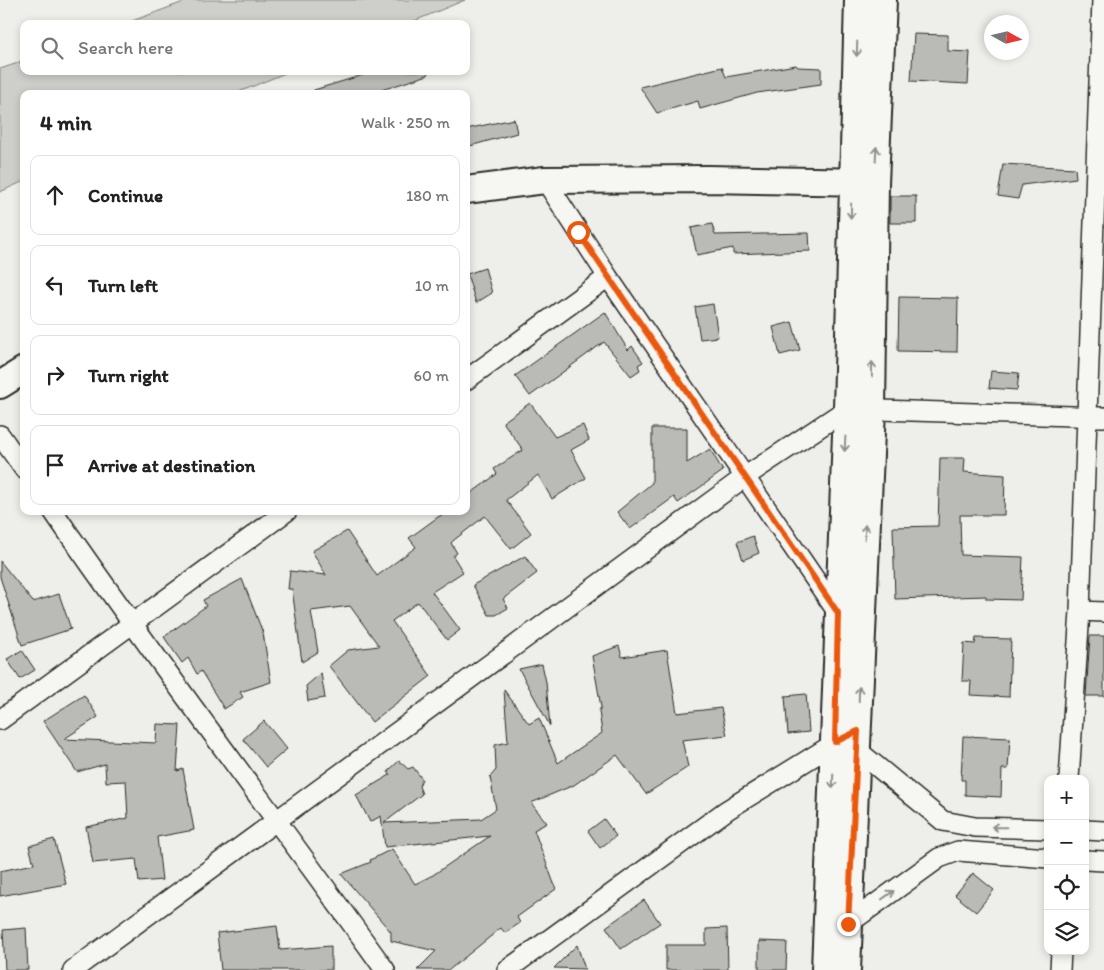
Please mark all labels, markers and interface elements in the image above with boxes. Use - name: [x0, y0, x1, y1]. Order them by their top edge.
- north arrow: [984, 15, 1029, 60]
- search box: [20, 20, 470, 75]
- icon: search: [38, 34, 66, 62]
- text: Search here: [78, 36, 173, 59]
- one-way arrow: [852, 40, 861, 56]
- text: 4 min: [40, 110, 92, 135]
- text: Walk · 250 m: [361, 113, 450, 132]
- one-way arrow: [871, 147, 881, 163]
- icon: ahead: [41, 181, 69, 209]
- text: Continue: [88, 184, 163, 207]
- text: 180 m: [406, 186, 449, 205]
- one-way arrow: [846, 202, 856, 219]
- route start: [567, 221, 590, 244]
- icon: left: [41, 271, 69, 299]
- text: Turn left: [88, 274, 158, 297]
- text: 10 m: [415, 276, 449, 295]
- icon: right: [41, 361, 69, 389]
- one-way arrow: [867, 362, 877, 378]
- text: Turn right: [88, 364, 169, 387]
- text: 60 m: [414, 366, 449, 385]
- one-way arrow: [841, 435, 850, 451]
- icon: arrive: [41, 451, 69, 479]
- text: Arrive at destination: [88, 454, 255, 477]
- one-way arrow: [861, 524, 870, 540]
- one-way arrow: [854, 686, 864, 702]
- one-way arrow: [828, 772, 838, 789]
- map controls: [1044, 775, 1089, 955]
- button: +: [1044, 775, 1089, 820]
- button: −: [1044, 820, 1089, 865]
- one-way arrow: [991, 823, 1007, 832]
- button: locate: [1044, 865, 1089, 910]
- one-way arrow: [881, 890, 895, 900]
- button: layers: [1044, 910, 1089, 955]
- route end: [837, 913, 860, 936]

